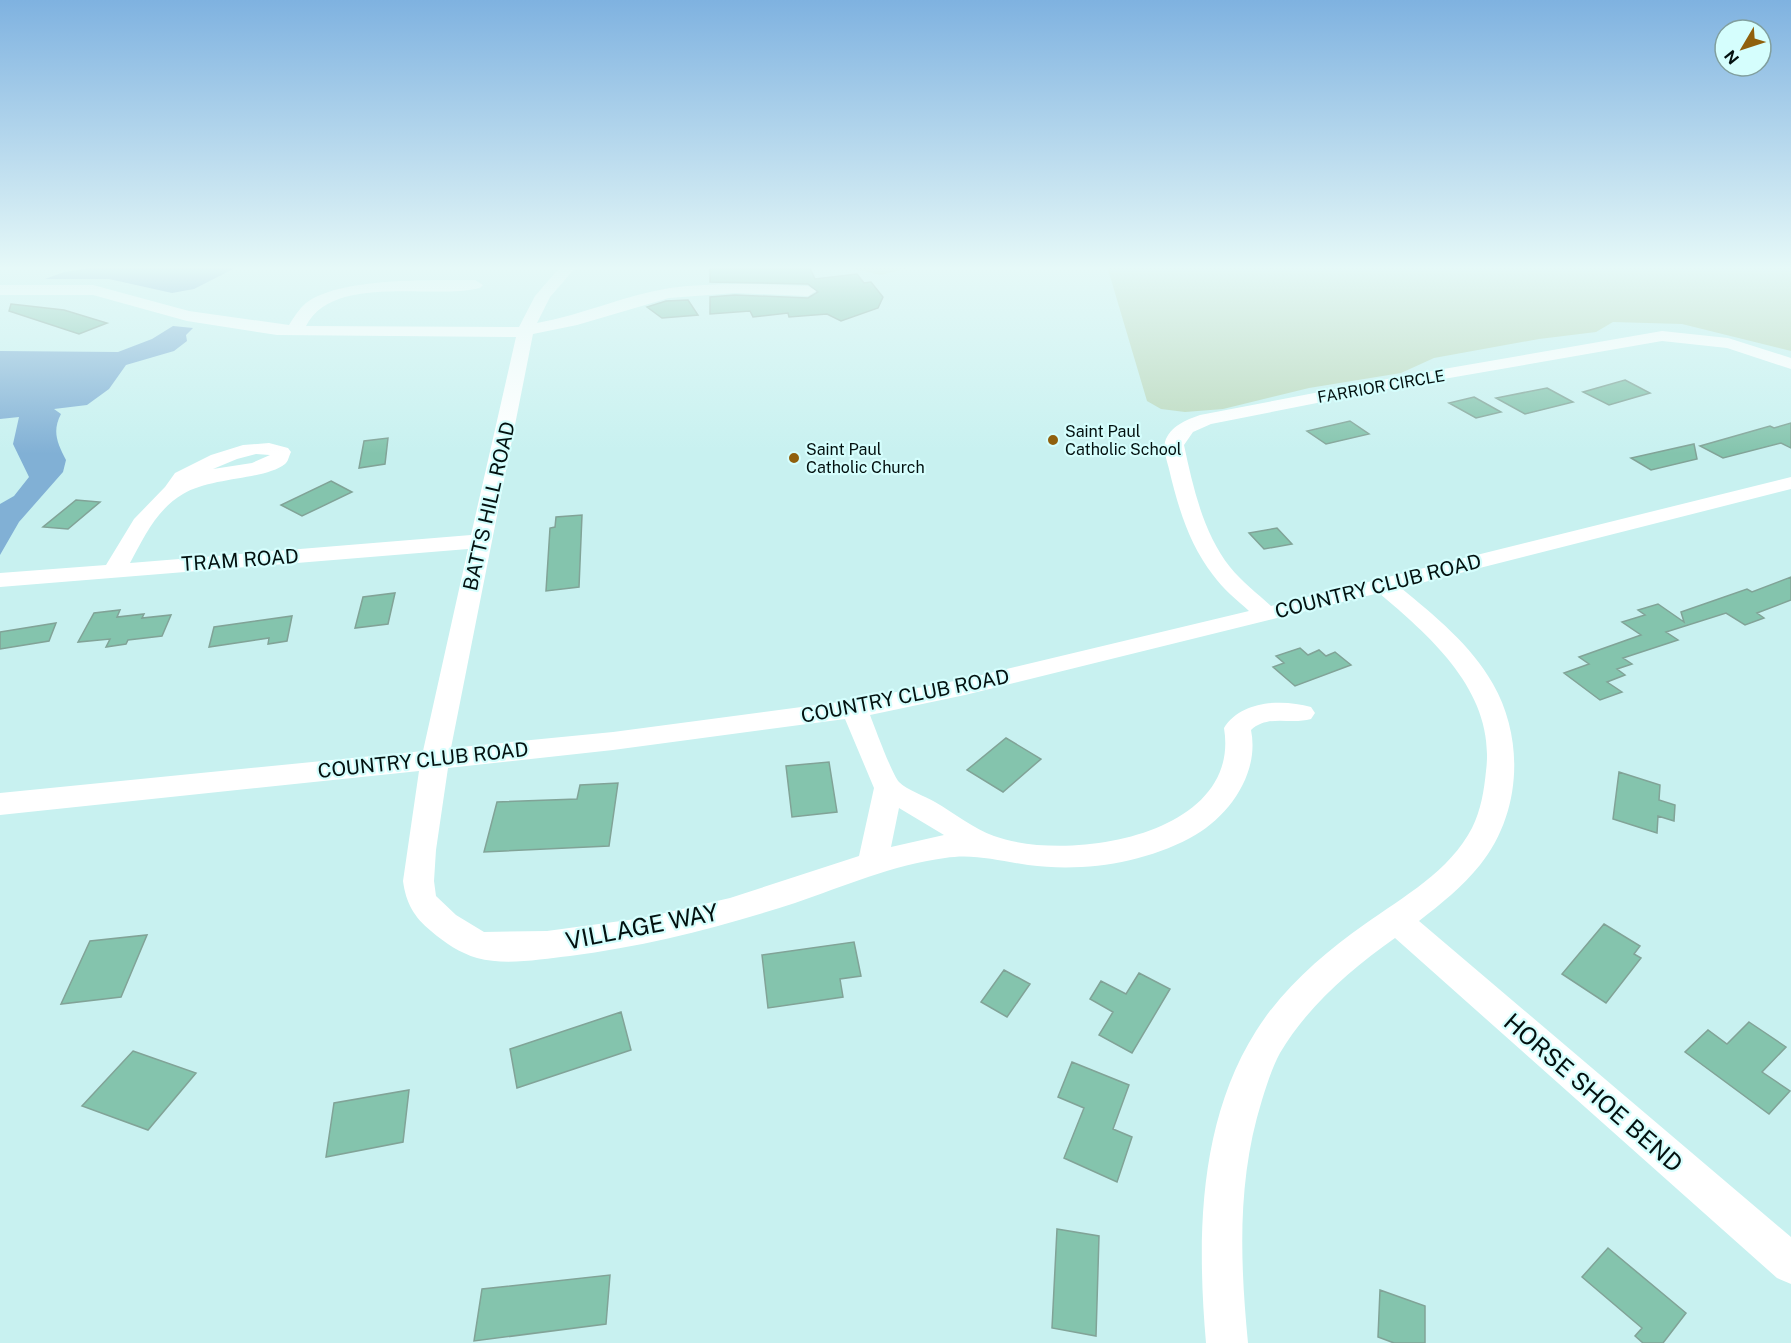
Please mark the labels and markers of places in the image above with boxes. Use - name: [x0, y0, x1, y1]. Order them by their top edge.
- place label: Saint Paul Catholic School: [1065, 422, 1182, 459]
- marker: Saint Paul Catholic School: [1046, 433, 1060, 447]
- place label: Saint Paul Catholic Church: [806, 440, 925, 477]
- marker: Saint Paul Catholic Church: [787, 451, 801, 465]

